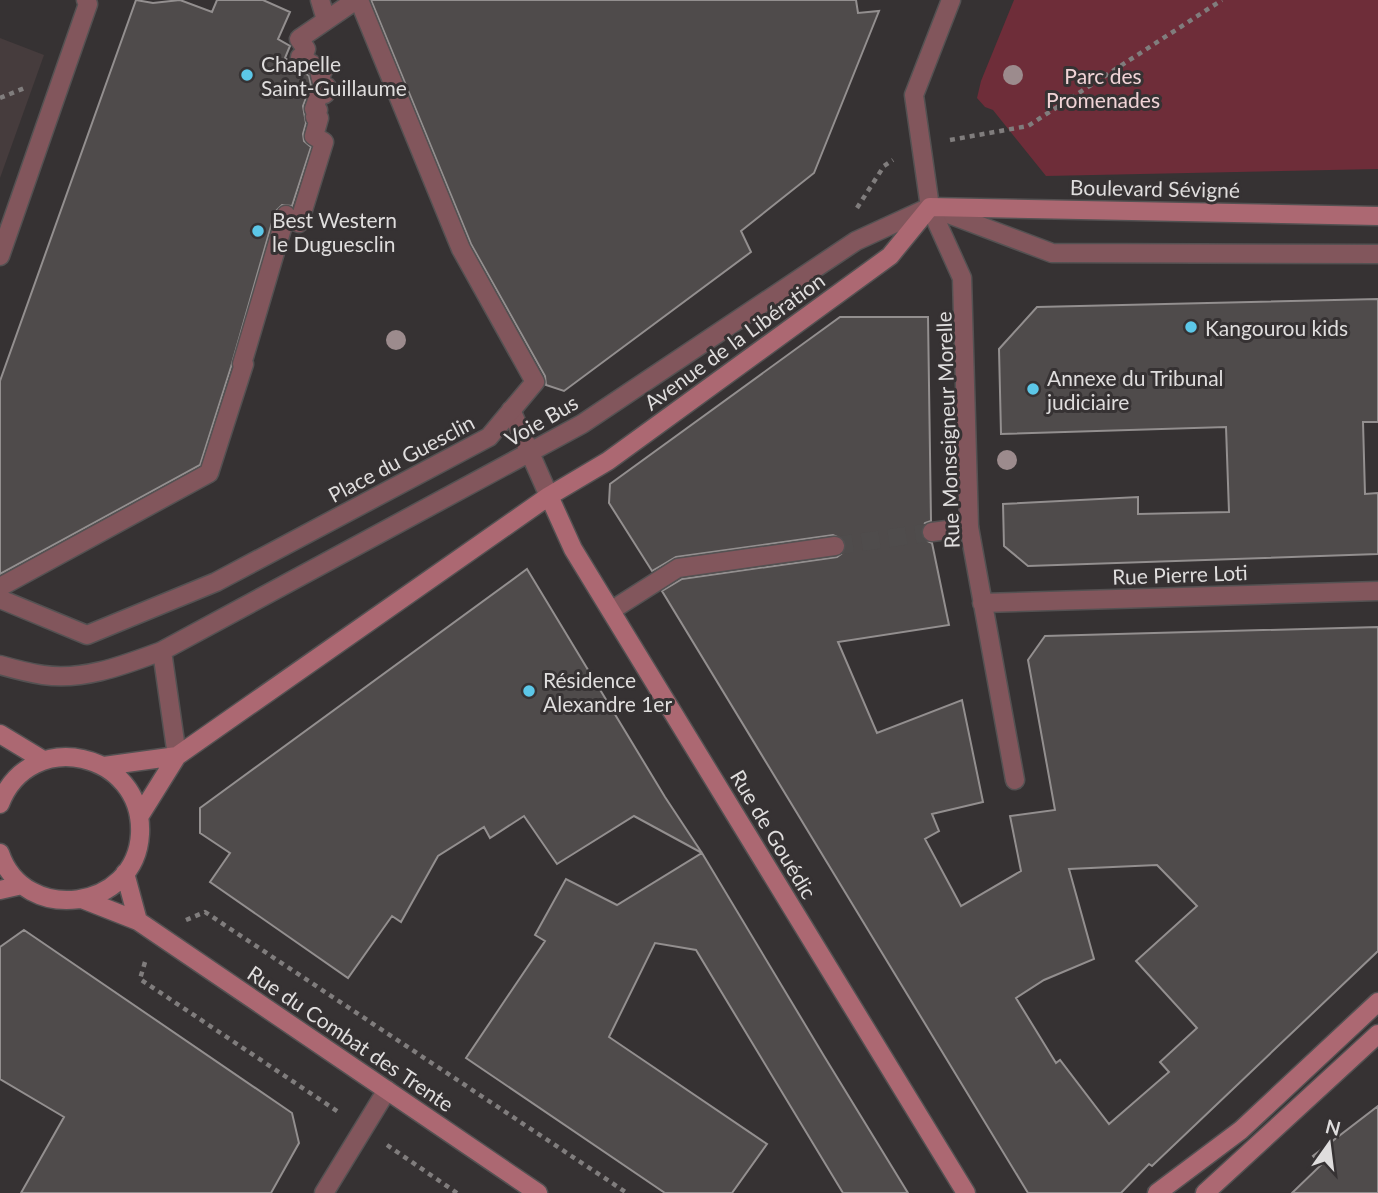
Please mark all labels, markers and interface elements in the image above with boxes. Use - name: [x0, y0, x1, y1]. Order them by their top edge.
- place label: Chapelle Saint-Guillaume: [261, 51, 407, 100]
- park label: Parc des Promenades: [1046, 63, 1160, 112]
- marker: Chapelle Saint-Guillaume: [239, 67, 255, 83]
- street label: Boulevard Sévigné: [1070, 174, 1240, 202]
- place label: Best Western le Duguesclin: [272, 207, 397, 256]
- marker: Best Western le Duguesclin: [250, 223, 266, 239]
- street label: Avenue de la Libération: [639, 267, 829, 415]
- street label: Rue Monseigneur Morelle: [930, 311, 964, 549]
- place label: Kangourou kids: [1205, 315, 1348, 340]
- marker: Kangourou kids: [1183, 319, 1199, 335]
- place label: Annexe du Tribunal judiciaire: [1046, 365, 1224, 414]
- marker: Annexe du Tribunal judiciaire: [1025, 381, 1041, 397]
- street label: Voie Bus: [500, 389, 582, 451]
- street label: Place du Guesclin: [324, 409, 478, 507]
- street label: Rue Pierre Loti: [1112, 559, 1248, 589]
- place label: Résidence Alexandre 1er: [543, 667, 672, 716]
- marker: Résidence Alexandre 1er: [521, 683, 537, 699]
- street label: Rue de Gouédic: [726, 765, 822, 903]
- street label: Rue du Combat des Trente: [243, 960, 459, 1116]
- north arrow: [1294, 1109, 1364, 1179]
- text: N: [1323, 1114, 1343, 1140]

